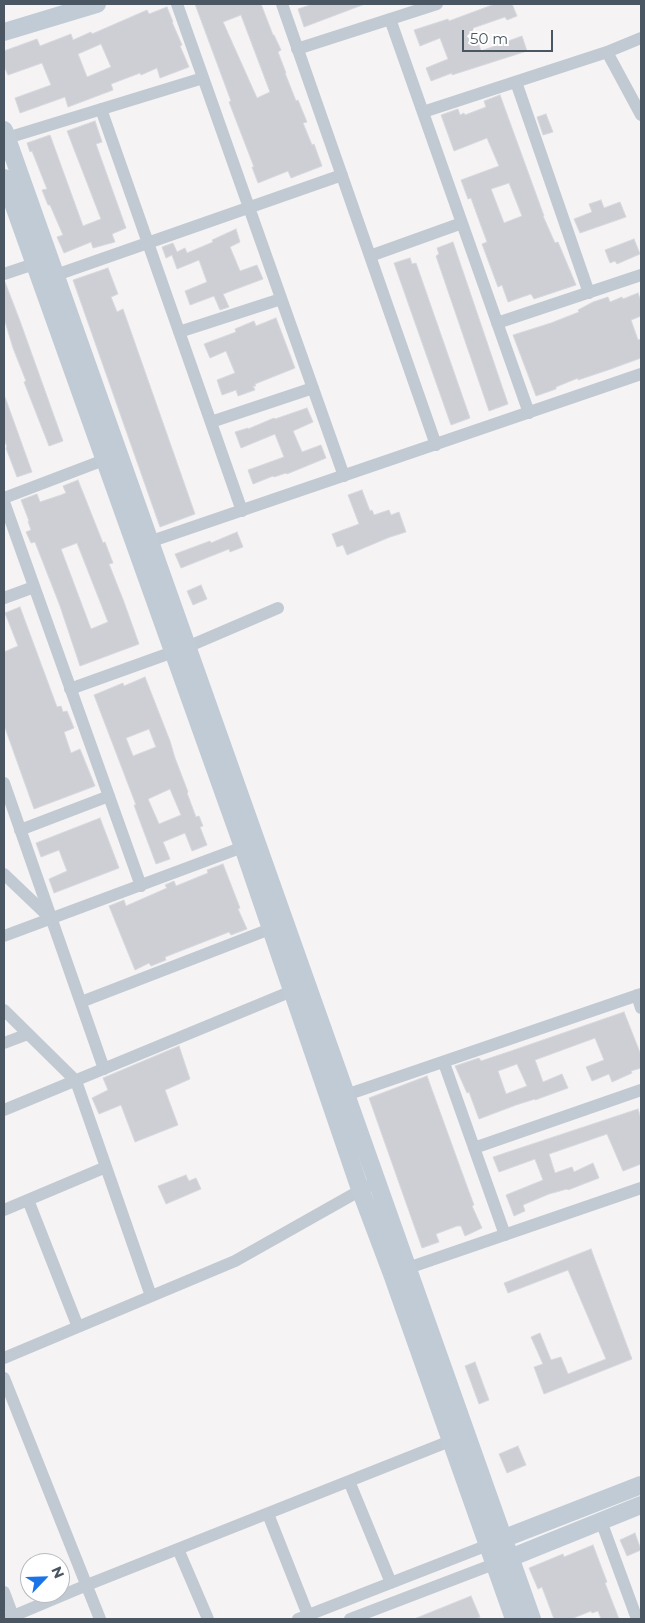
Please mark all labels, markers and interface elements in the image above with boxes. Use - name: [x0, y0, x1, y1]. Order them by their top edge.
- scale bar: [465, 20, 556, 52]
- text: 50 m: [470, 29, 508, 48]
- north arrow: [20, 1553, 70, 1603]
- text: N: [47, 1563, 68, 1581]

